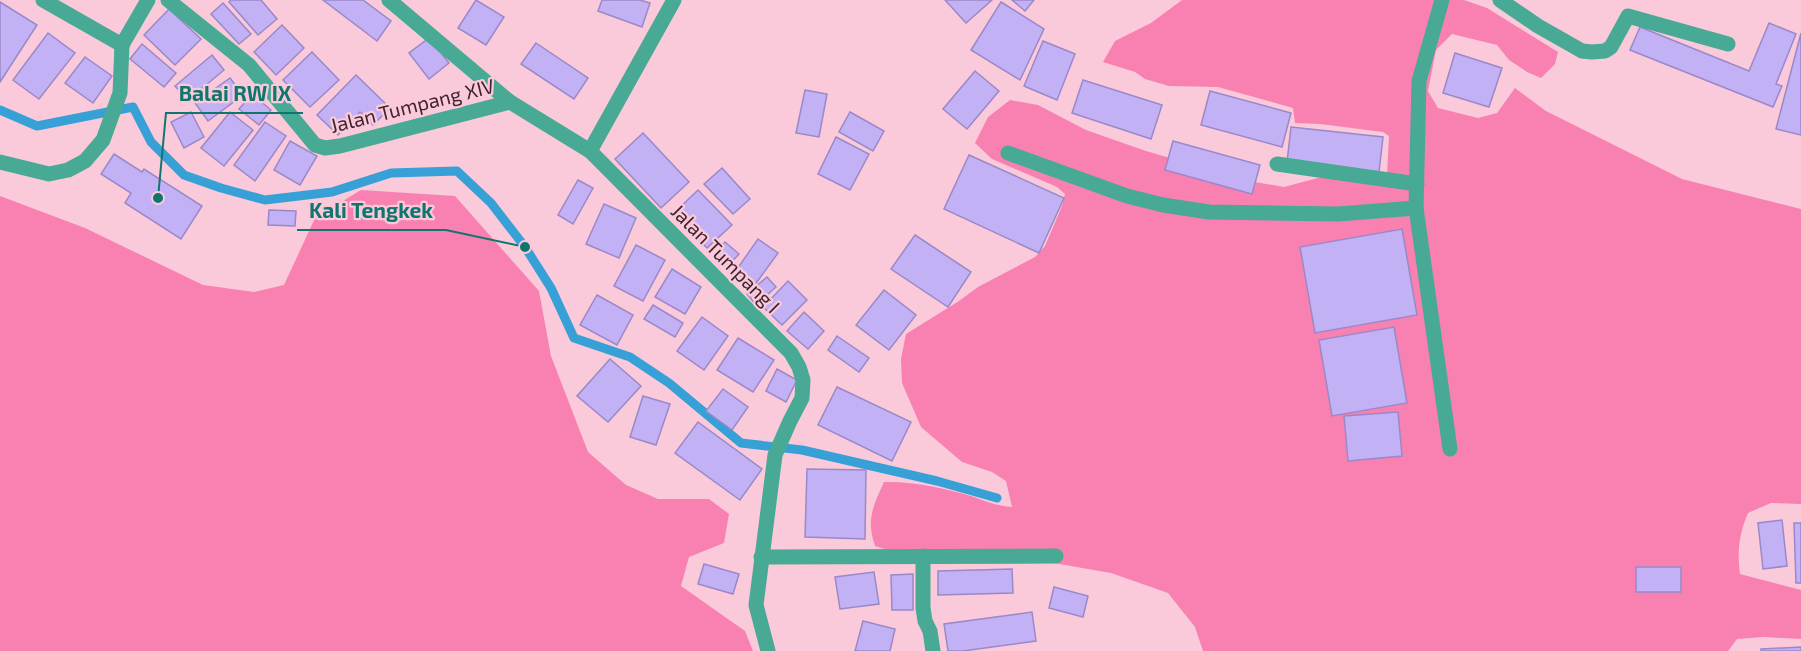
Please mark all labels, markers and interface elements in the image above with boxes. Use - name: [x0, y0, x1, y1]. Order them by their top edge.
- street label: Jalan Tumpang XIV: [327, 73, 497, 137]
- callout: Balai RW IX: [166, 74, 303, 113]
- text: Balai RW IX: [179, 80, 292, 105]
- callout: Kali Tengkek: [297, 191, 446, 230]
- text: Kali Tengkek: [309, 197, 433, 222]
- street label: Jalan Tumpang I: [667, 199, 785, 317]

